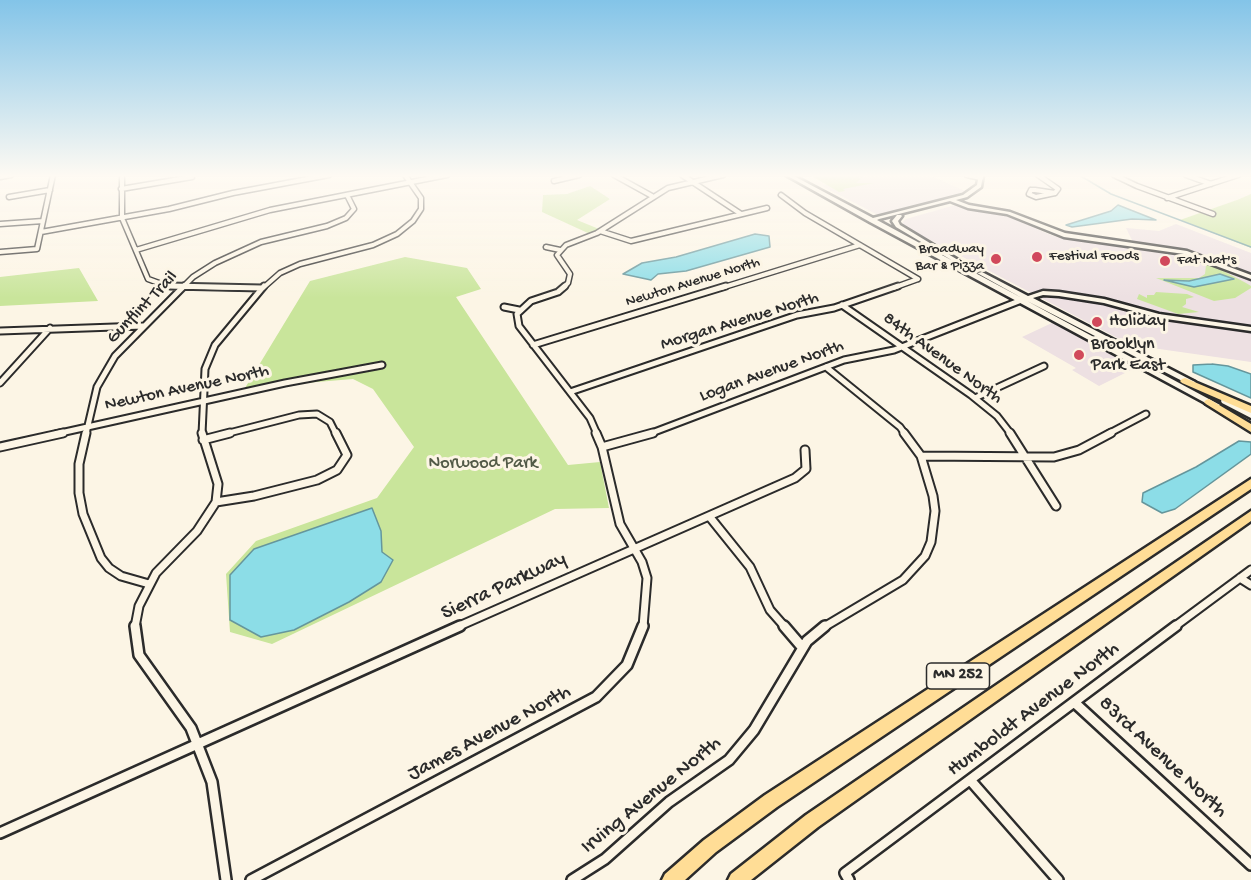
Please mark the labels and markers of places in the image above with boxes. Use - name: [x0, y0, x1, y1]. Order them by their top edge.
- place label: Broadway Bar & Pizza: [916, 241, 984, 276]
- place label: Festival Foods: [1049, 248, 1139, 266]
- marker: Festival Foods: [1030, 250, 1044, 264]
- marker: Broadway Bar & Pizza: [989, 252, 1003, 266]
- place label: Fat Nat's: [1177, 252, 1236, 270]
- marker: Fat Nat's: [1158, 254, 1172, 268]
- place label: Holiday: [1109, 311, 1166, 333]
- marker: Holiday: [1090, 315, 1104, 329]
- place label: Brooklyn Park East: [1091, 334, 1165, 376]
- marker: Brooklyn Park East: [1072, 348, 1086, 362]

